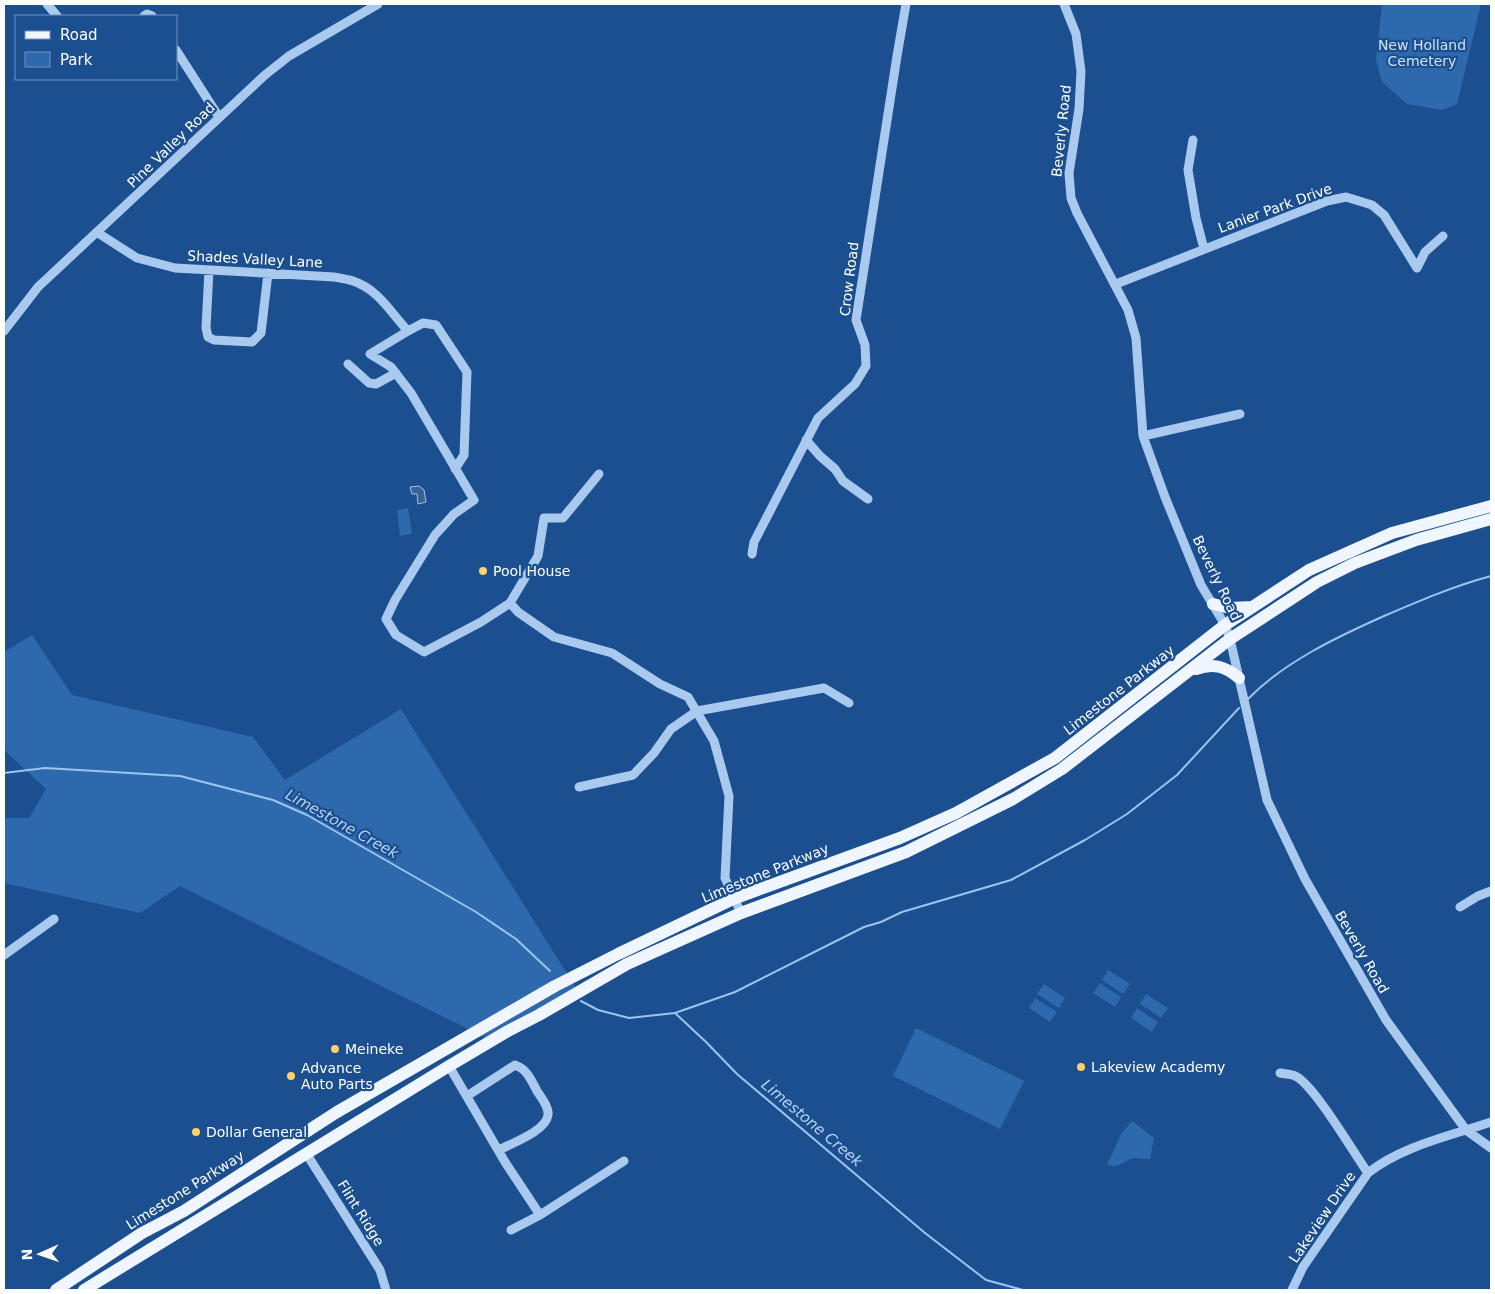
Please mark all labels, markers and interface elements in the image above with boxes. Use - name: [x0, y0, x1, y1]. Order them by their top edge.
- legend: [15, 15, 178, 80]
- text: Road: [60, 26, 98, 44]
- park label: New Holland Cemetery: [1378, 37, 1466, 69]
- text: Park: [60, 51, 93, 69]
- street label: Beverly Road: [1048, 84, 1074, 178]
- street label: Pine Valley Road: [124, 99, 218, 191]
- street label: Lanier Park Drive: [1216, 180, 1334, 236]
- street label: Crow Road: [837, 241, 861, 317]
- street label: Shades Valley Lane: [187, 247, 323, 271]
- street label: Beverly Road: [1190, 533, 1244, 623]
- place label: Pool House: [493, 563, 570, 579]
- marker: Pool House: [477, 565, 489, 577]
- street label: Limestone Parkway: [1061, 642, 1177, 738]
- water label: Limestone Creek: [282, 785, 403, 863]
- street label: Limestone Parkway: [699, 840, 831, 906]
- street label: Beverly Road: [1332, 908, 1392, 996]
- place label: Meineke: [345, 1041, 403, 1057]
- marker: Meineke: [329, 1043, 341, 1055]
- place label: Lakeview Academy: [1091, 1059, 1225, 1075]
- place label: Advance Auto Parts: [301, 1060, 373, 1092]
- marker: Lakeview Academy: [1075, 1061, 1087, 1073]
- marker: Advance Auto Parts: [285, 1070, 297, 1082]
- water label: Limestone Creek: [758, 1075, 867, 1171]
- place label: Dollar General: [206, 1124, 307, 1140]
- marker: Dollar General: [190, 1126, 202, 1138]
- street label: Limestone Parkway: [123, 1147, 247, 1233]
- street label: Lakeview Drive: [1286, 1168, 1358, 1266]
- street label: Flint Ridge: [334, 1177, 388, 1249]
- north arrow: [15, 1229, 65, 1279]
- text: N: [19, 1248, 35, 1261]

